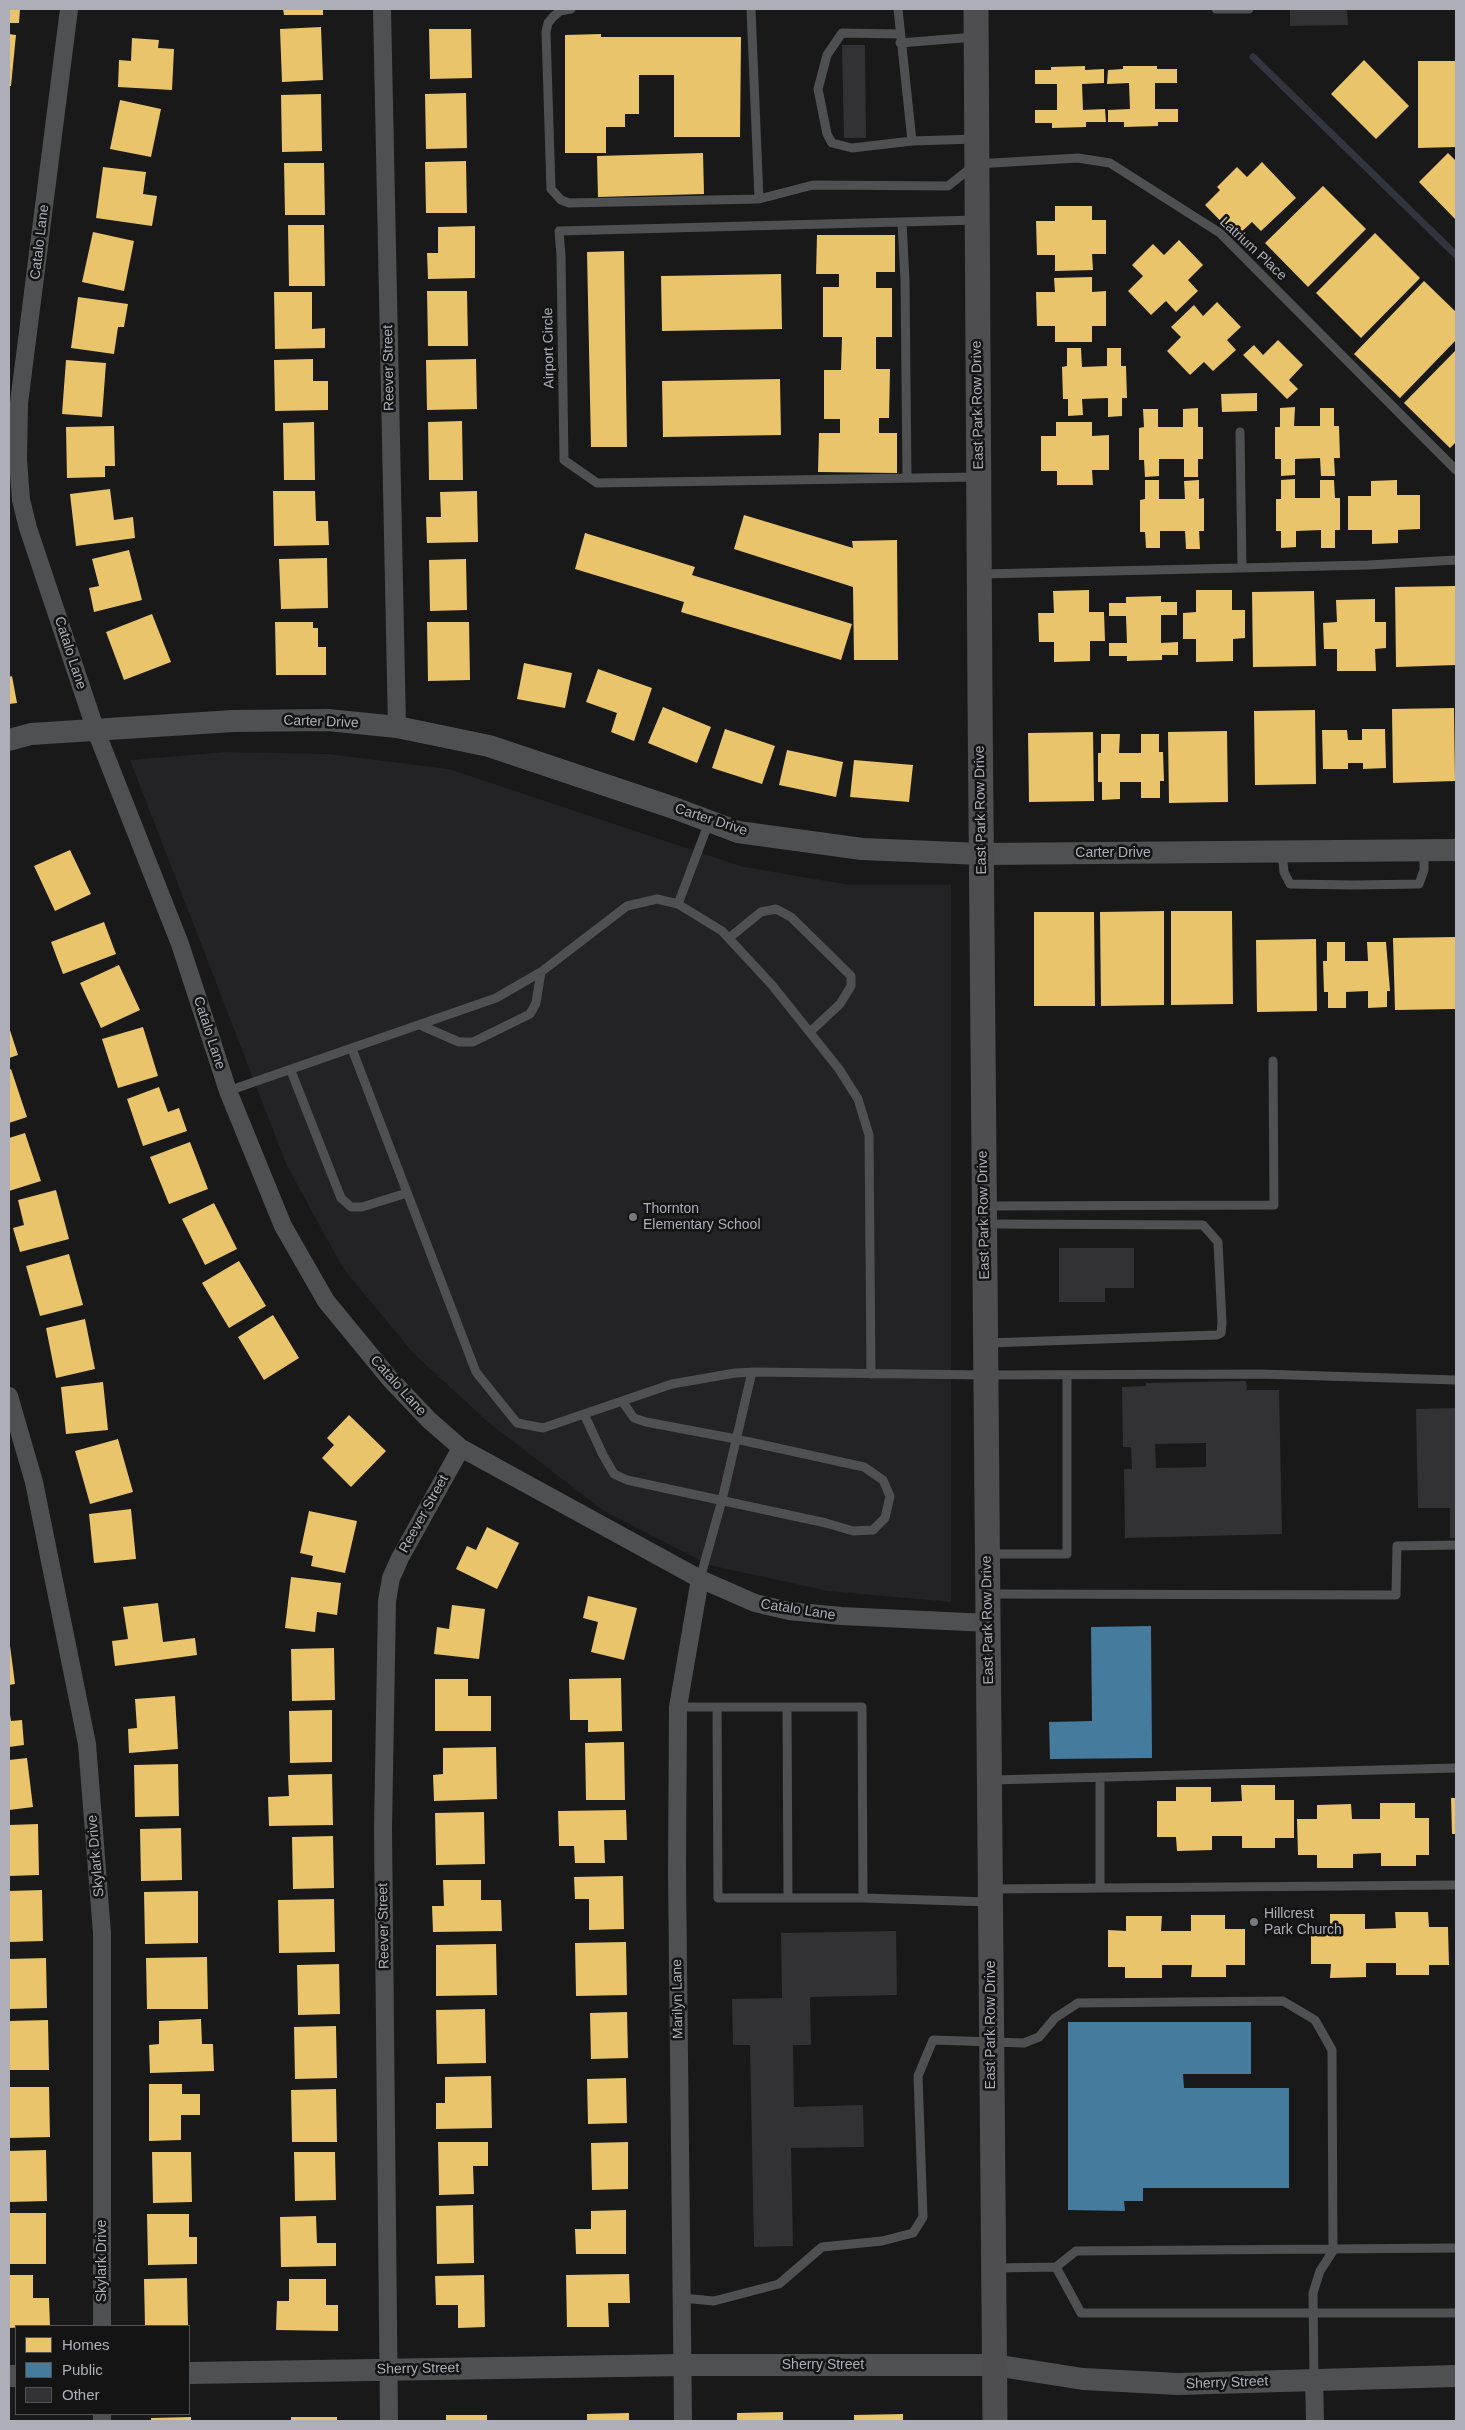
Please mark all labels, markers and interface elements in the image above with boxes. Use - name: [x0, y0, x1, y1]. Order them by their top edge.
- street label: Catalo Lane: [27, 204, 53, 280]
- street label: Latrium Place: [1216, 214, 1290, 284]
- street label: Airport Circle: [540, 307, 558, 389]
- street label: Reever Street: [380, 325, 398, 411]
- street label: East Park Row Drive: [968, 340, 988, 470]
- street label: Catalo Lane: [50, 615, 90, 691]
- street label: Carter Drive: [283, 712, 359, 732]
- street label: East Park Row Drive: [971, 745, 991, 875]
- street label: Carter Drive: [673, 800, 749, 840]
- street label: Carter Drive: [1075, 845, 1151, 861]
- street label: Catalo Lane: [189, 995, 229, 1071]
- street label: East Park Row Drive: [974, 1150, 994, 1280]
- place label: Thornton Elementary School: [643, 1201, 761, 1234]
- marker: Thornton Elementary School: [627, 1211, 639, 1223]
- street label: Catalo Lane: [366, 1352, 430, 1420]
- street label: Reever Street: [396, 1472, 452, 1556]
- street label: East Park Row Drive: [978, 1555, 998, 1685]
- street label: Catalo Lane: [759, 1596, 837, 1624]
- street label: Skylark Drive: [84, 1814, 108, 1898]
- street label: Reever Street: [375, 1883, 393, 1969]
- place label: Hillcrest Park Church: [1264, 1906, 1342, 1938]
- marker: Hillcrest Park Church: [1248, 1916, 1260, 1928]
- street label: Marilyn Lane: [669, 1959, 687, 2039]
- street label: East Park Row Drive: [983, 1960, 999, 2090]
- street label: Skylark Drive: [94, 2220, 110, 2302]
- legend: [15, 2325, 190, 2415]
- text: Homes: [62, 2336, 110, 2353]
- street label: Sherry Street: [782, 2357, 864, 2373]
- street label: Sherry Street: [377, 2360, 459, 2378]
- text: Public: [62, 2361, 103, 2378]
- street label: Sherry Street: [1185, 2373, 1269, 2393]
- text: Other: [62, 2386, 100, 2403]

